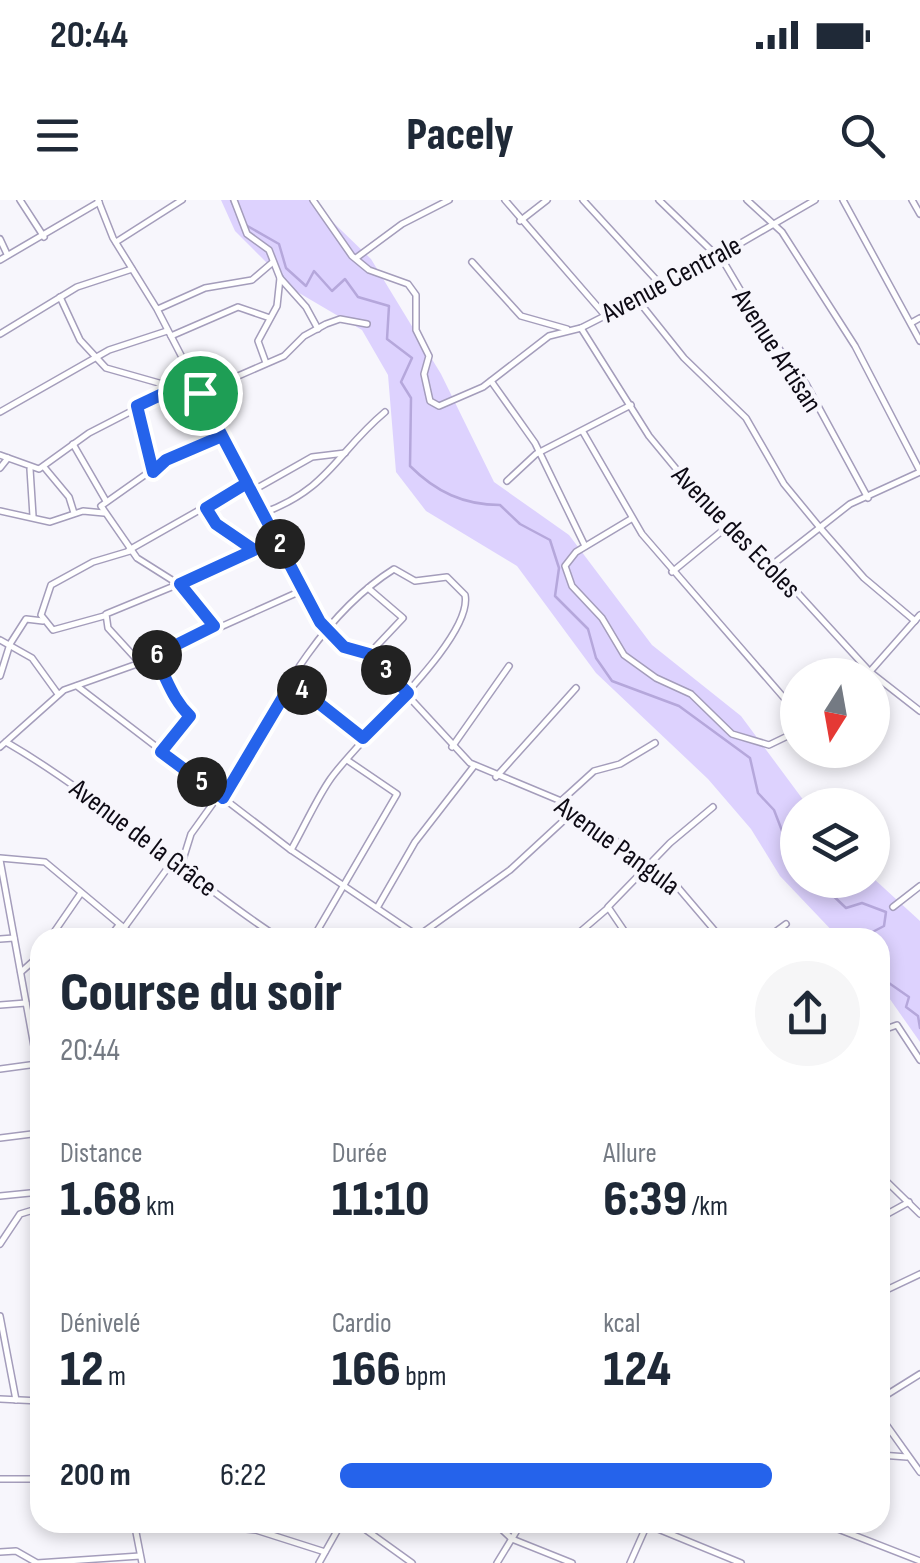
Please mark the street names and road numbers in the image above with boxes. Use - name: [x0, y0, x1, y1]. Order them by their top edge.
- street label: Avenue Centrale: [596, 229, 747, 330]
- street label: Avenue Artisan: [724, 282, 829, 419]
- street label: Avenue des Ecoles: [664, 458, 807, 605]
- street label: Avenue de la Grâce: [62, 772, 223, 904]
- street label: Avenue Pangula: [548, 789, 686, 902]

